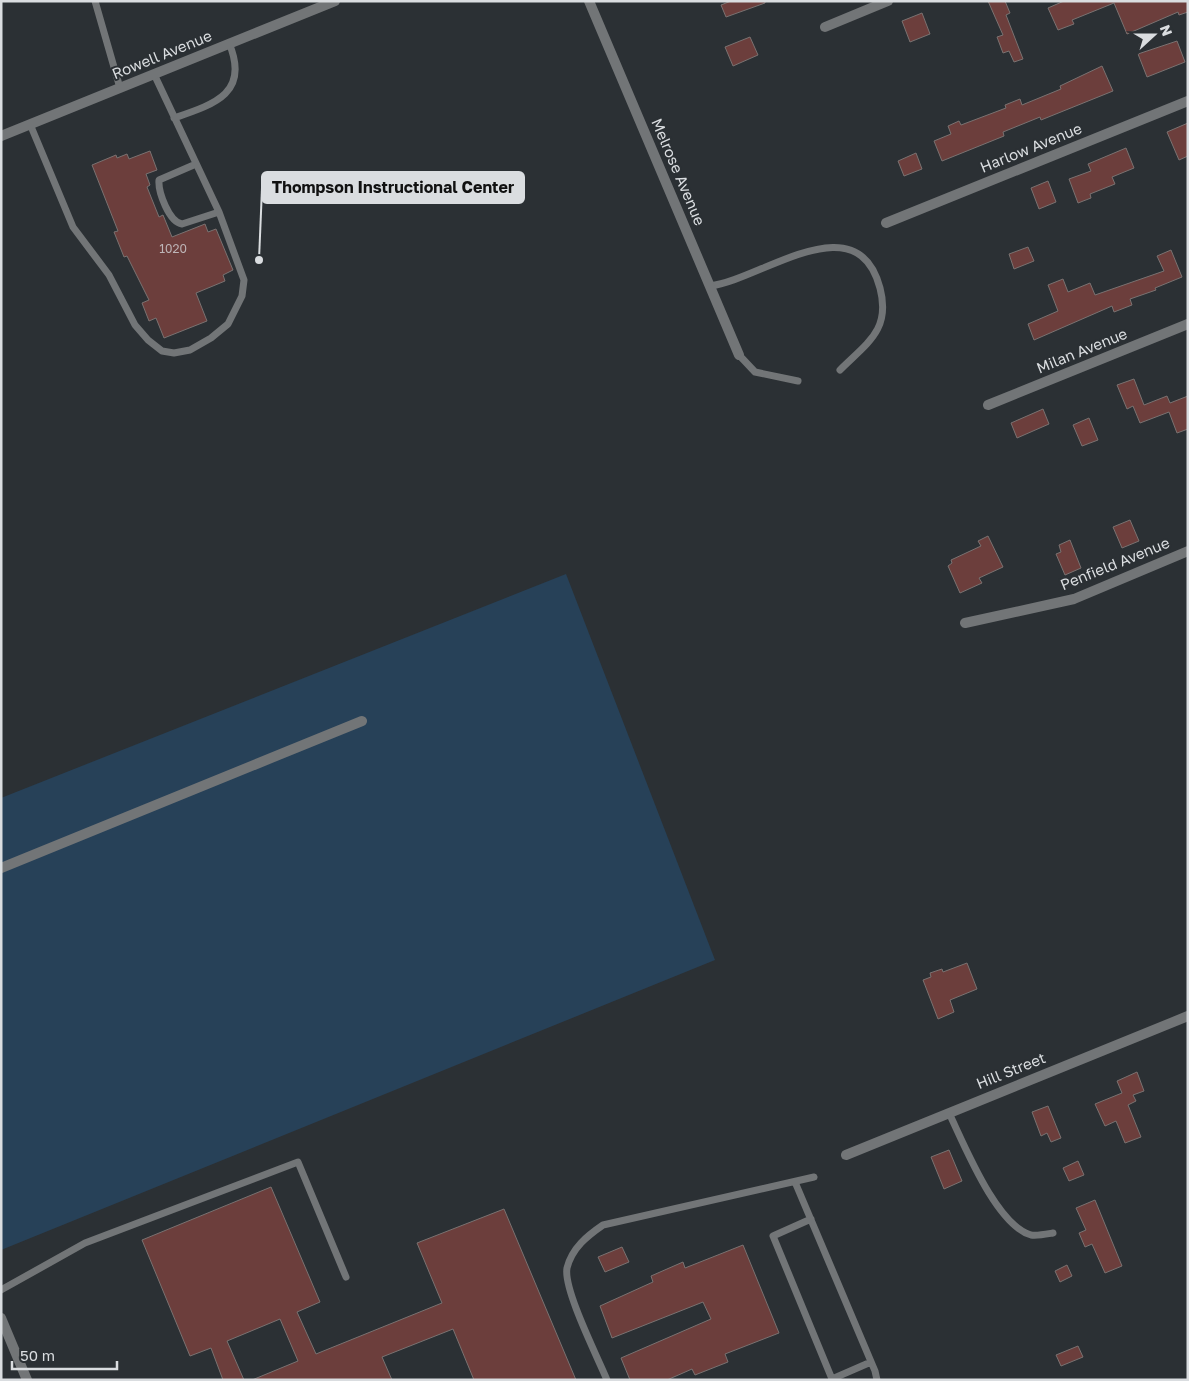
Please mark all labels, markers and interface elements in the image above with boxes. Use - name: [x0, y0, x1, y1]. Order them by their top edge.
- north arrow: [1129, 10, 1179, 60]
- text: N: [1157, 22, 1176, 38]
- street label: Rowell Avenue: [109, 26, 214, 82]
- street label: Melrose Avenue: [648, 115, 710, 228]
- street label: Harlow Avenue: [977, 118, 1084, 176]
- callout: Thompson Instructional Center: [262, 172, 524, 203]
- text: Thompson Instructional Center: [272, 177, 514, 197]
- house number: 1020: [159, 241, 187, 256]
- street label: Milan Avenue: [1034, 324, 1130, 376]
- street label: Penfield Avenue: [1057, 533, 1172, 593]
- street label: Hill Street: [973, 1048, 1048, 1092]
- scale bar: [12, 1338, 118, 1370]
- text: 50 m: [20, 1346, 55, 1364]

